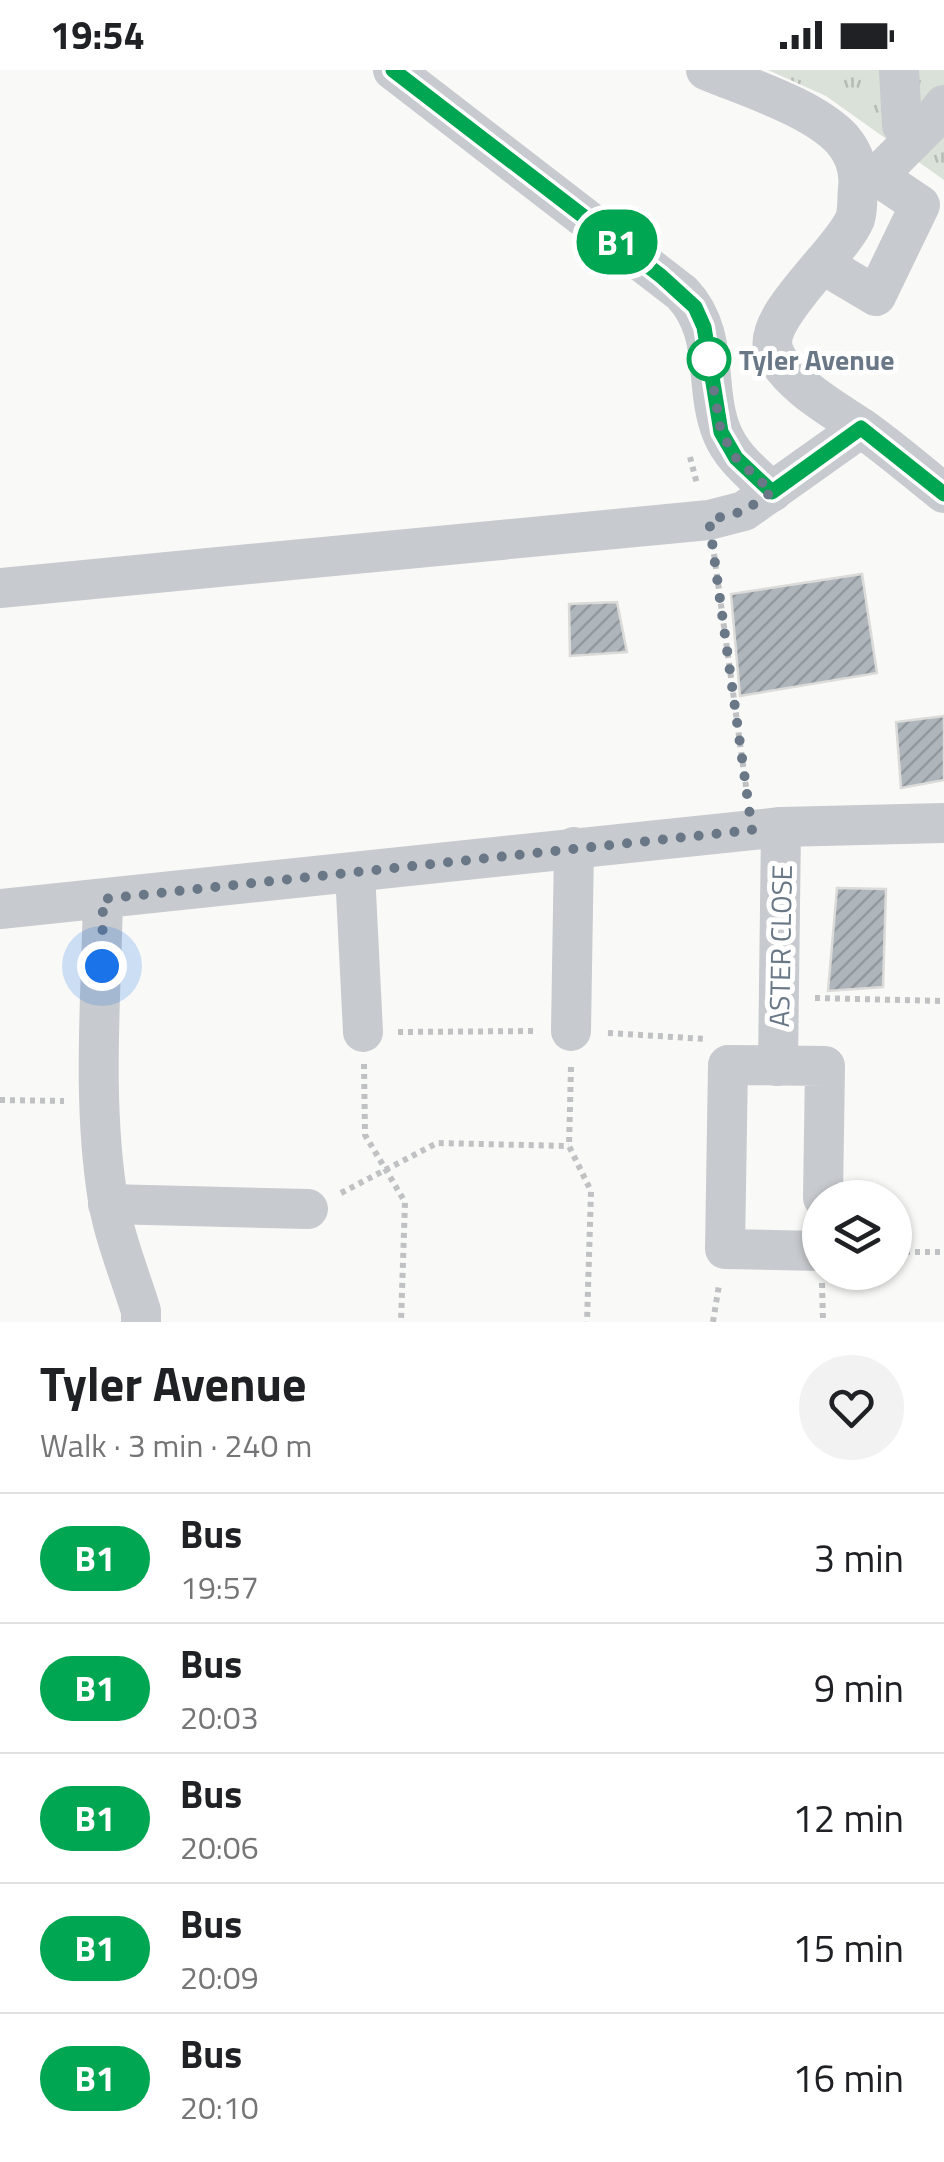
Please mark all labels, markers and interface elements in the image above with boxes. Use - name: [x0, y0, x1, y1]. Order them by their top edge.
- text: 19:54: [50, 6, 145, 64]
- line badge: B1: [572, 210, 662, 274]
- text: B1: [597, 215, 637, 269]
- marker: Tyler Avenue: [688, 338, 730, 380]
- place label: Tyler Avenue: [739, 338, 895, 381]
- street label: ASTER CLOSE: [757, 864, 803, 1028]
- your location: [77, 941, 127, 991]
- map controls: [802, 1180, 912, 1290]
- button: layers: [802, 1180, 912, 1290]
- text: Tyler Avenue: [40, 1347, 307, 1420]
- button: heart: [799, 1355, 904, 1460]
- text: Walk · 3 min · 240 m: [40, 1421, 312, 1469]
- text: Bus: [180, 1505, 242, 1563]
- text: 3 min: [814, 1529, 904, 1587]
- text: B1: [75, 1531, 115, 1585]
- text: 19:57: [180, 1563, 259, 1611]
- text: Bus: [180, 1635, 242, 1693]
- text: 9 min: [814, 1659, 904, 1717]
- text: B1: [75, 1661, 115, 1715]
- text: 20:03: [180, 1693, 259, 1741]
- text: Bus: [180, 1765, 242, 1823]
- text: 12 min: [793, 1789, 904, 1847]
- text: B1: [75, 1791, 115, 1845]
- text: 20:06: [180, 1823, 259, 1871]
- text: Bus: [180, 1895, 242, 1953]
- text: 15 min: [793, 1919, 904, 1977]
- text: B1: [75, 1921, 115, 1975]
- text: 20:09: [180, 1953, 259, 2001]
- text: Bus: [180, 2025, 242, 2083]
- text: 16 min: [793, 2049, 904, 2107]
- text: B1: [75, 2051, 115, 2105]
- text: 20:10: [180, 2083, 259, 2131]

